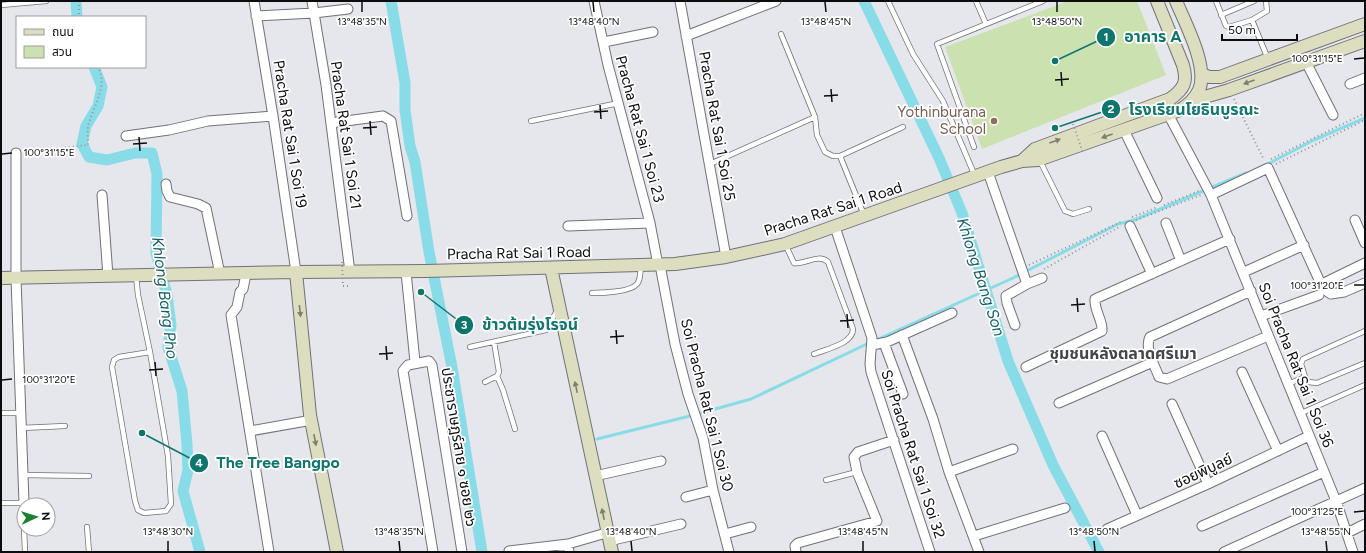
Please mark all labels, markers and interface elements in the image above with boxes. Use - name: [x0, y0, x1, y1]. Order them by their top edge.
- text: 13°48'35"N: [337, 15, 387, 28]
- text: 13°48'40"N: [568, 15, 620, 28]
- text: 13°48'45"N: [801, 15, 851, 28]
- text: 13°48'50"N: [1032, 15, 1082, 28]
- legend: [16, 16, 146, 68]
- scale bar: [1222, 16, 1297, 42]
- callout: อาคาร A: [1096, 23, 1190, 51]
- text: 50 m: [1228, 23, 1256, 37]
- text: ถนน: [52, 25, 74, 39]
- text: อาคาร A: [1124, 27, 1182, 46]
- text: 1: [1103, 30, 1109, 44]
- text: สวน: [52, 45, 72, 59]
- street label: Pracha Rat Sai 1 Soi 25: [695, 50, 739, 202]
- text: 100°31'15"E: [1291, 52, 1343, 65]
- street label: Pracha Rat Sai 1 Soi 23: [612, 54, 668, 204]
- street label: Pracha Rat Sai 1 Soi 19: [269, 59, 311, 209]
- street label: Pracha Rat Sai 1 Soi 21: [327, 60, 365, 210]
- one-way arrow: [1243, 80, 1255, 86]
- callout: โรงเรียนโยธินบูรณะ: [1101, 95, 1268, 123]
- text: โรงเรียนโยธินบูรณะ: [1129, 100, 1260, 120]
- text: 2: [1108, 102, 1115, 116]
- place label: Yothinburana School: [897, 103, 986, 138]
- marker: Yothinburana School: [989, 116, 999, 126]
- one-way arrow: [1100, 133, 1112, 139]
- one-way arrow: [1049, 138, 1061, 144]
- text: 100°31'15"E: [23, 146, 75, 159]
- street label: Pracha Rat Sai 1 Road: [762, 178, 904, 240]
- water label: Khlong Bang Son: [953, 215, 1009, 339]
- water label: Khlong Bang Pho: [148, 236, 182, 360]
- street label: Pracha Rat Sai 1 Road: [447, 243, 591, 263]
- text: 100°31'20"E: [1290, 279, 1344, 292]
- street label: Soi Pracha Rat Sai 1 Soi 36: [1255, 280, 1338, 451]
- one-way arrow: [297, 305, 304, 317]
- callout: ข้าวต้มรุ่งโรจน์: [454, 311, 585, 339]
- text: ข้าวต้มรุ่งโรจน์: [482, 315, 578, 334]
- street label: Soi Pracha Rat Sai 1 Soi 30: [677, 317, 737, 493]
- text: 3: [461, 318, 468, 332]
- district label: ชุมชนหลังตลาดศรีเมา: [1049, 344, 1197, 363]
- street label: ประชาราษฎร์สาย ๑ ซอย ๒๖: [438, 366, 480, 528]
- street label: Soi Pracha Rat Sai 1 Soi 32: [877, 367, 949, 541]
- text: 100°31'20"E: [22, 373, 76, 386]
- one-way arrow: [572, 381, 578, 393]
- one-way arrow: [313, 434, 319, 446]
- callout: The Tree Bangpo: [189, 449, 348, 477]
- street label: ซอยพิบูลย์: [1171, 450, 1235, 492]
- text: The Tree Bangpo: [216, 453, 340, 472]
- text: 4: [195, 456, 203, 470]
- north arrow: [16, 497, 56, 537]
- text: 100°31'25"E: [1291, 505, 1343, 518]
- one-way arrow: [599, 508, 605, 520]
- text: N: [39, 512, 52, 521]
- text: 13°48'30"N: [143, 525, 193, 538]
- text: 13°48'35"N: [374, 525, 424, 538]
- text: 13°48'40"N: [605, 525, 657, 538]
- text: 13°48'45"N: [838, 525, 888, 538]
- text: 13°48'50"N: [1069, 525, 1119, 538]
- text: 13°48'55"N: [1301, 525, 1351, 538]

